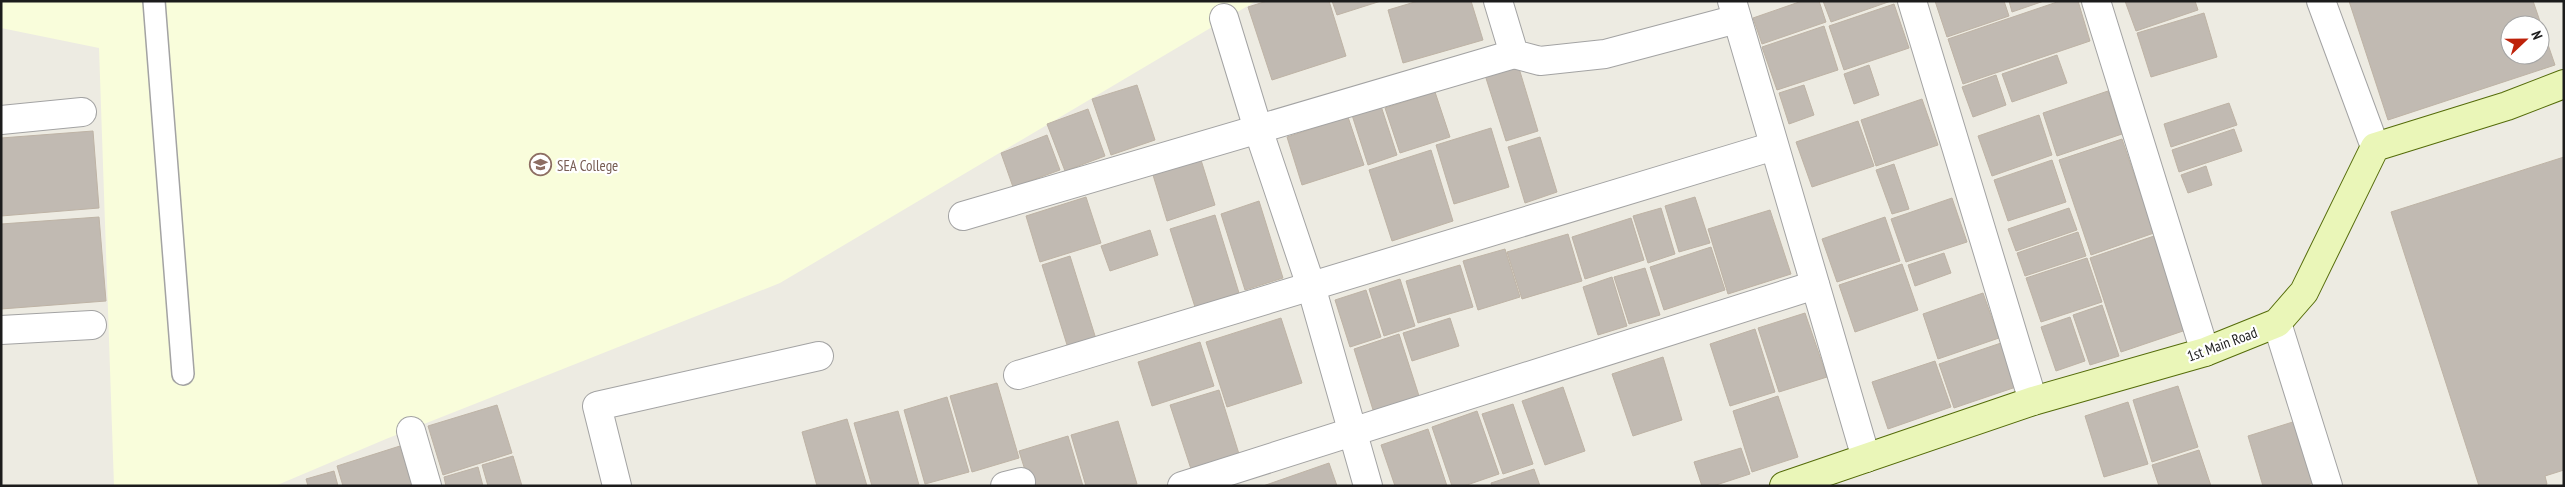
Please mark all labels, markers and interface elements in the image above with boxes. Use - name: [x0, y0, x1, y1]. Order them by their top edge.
- north arrow: [2500, 15, 2550, 65]
- text: N: [2527, 28, 2547, 42]
- school or university icon: SEA College: [529, 153, 553, 177]
- place label: SEA College: [557, 156, 618, 175]
- street label: 1st Main Road: [2184, 323, 2260, 365]

